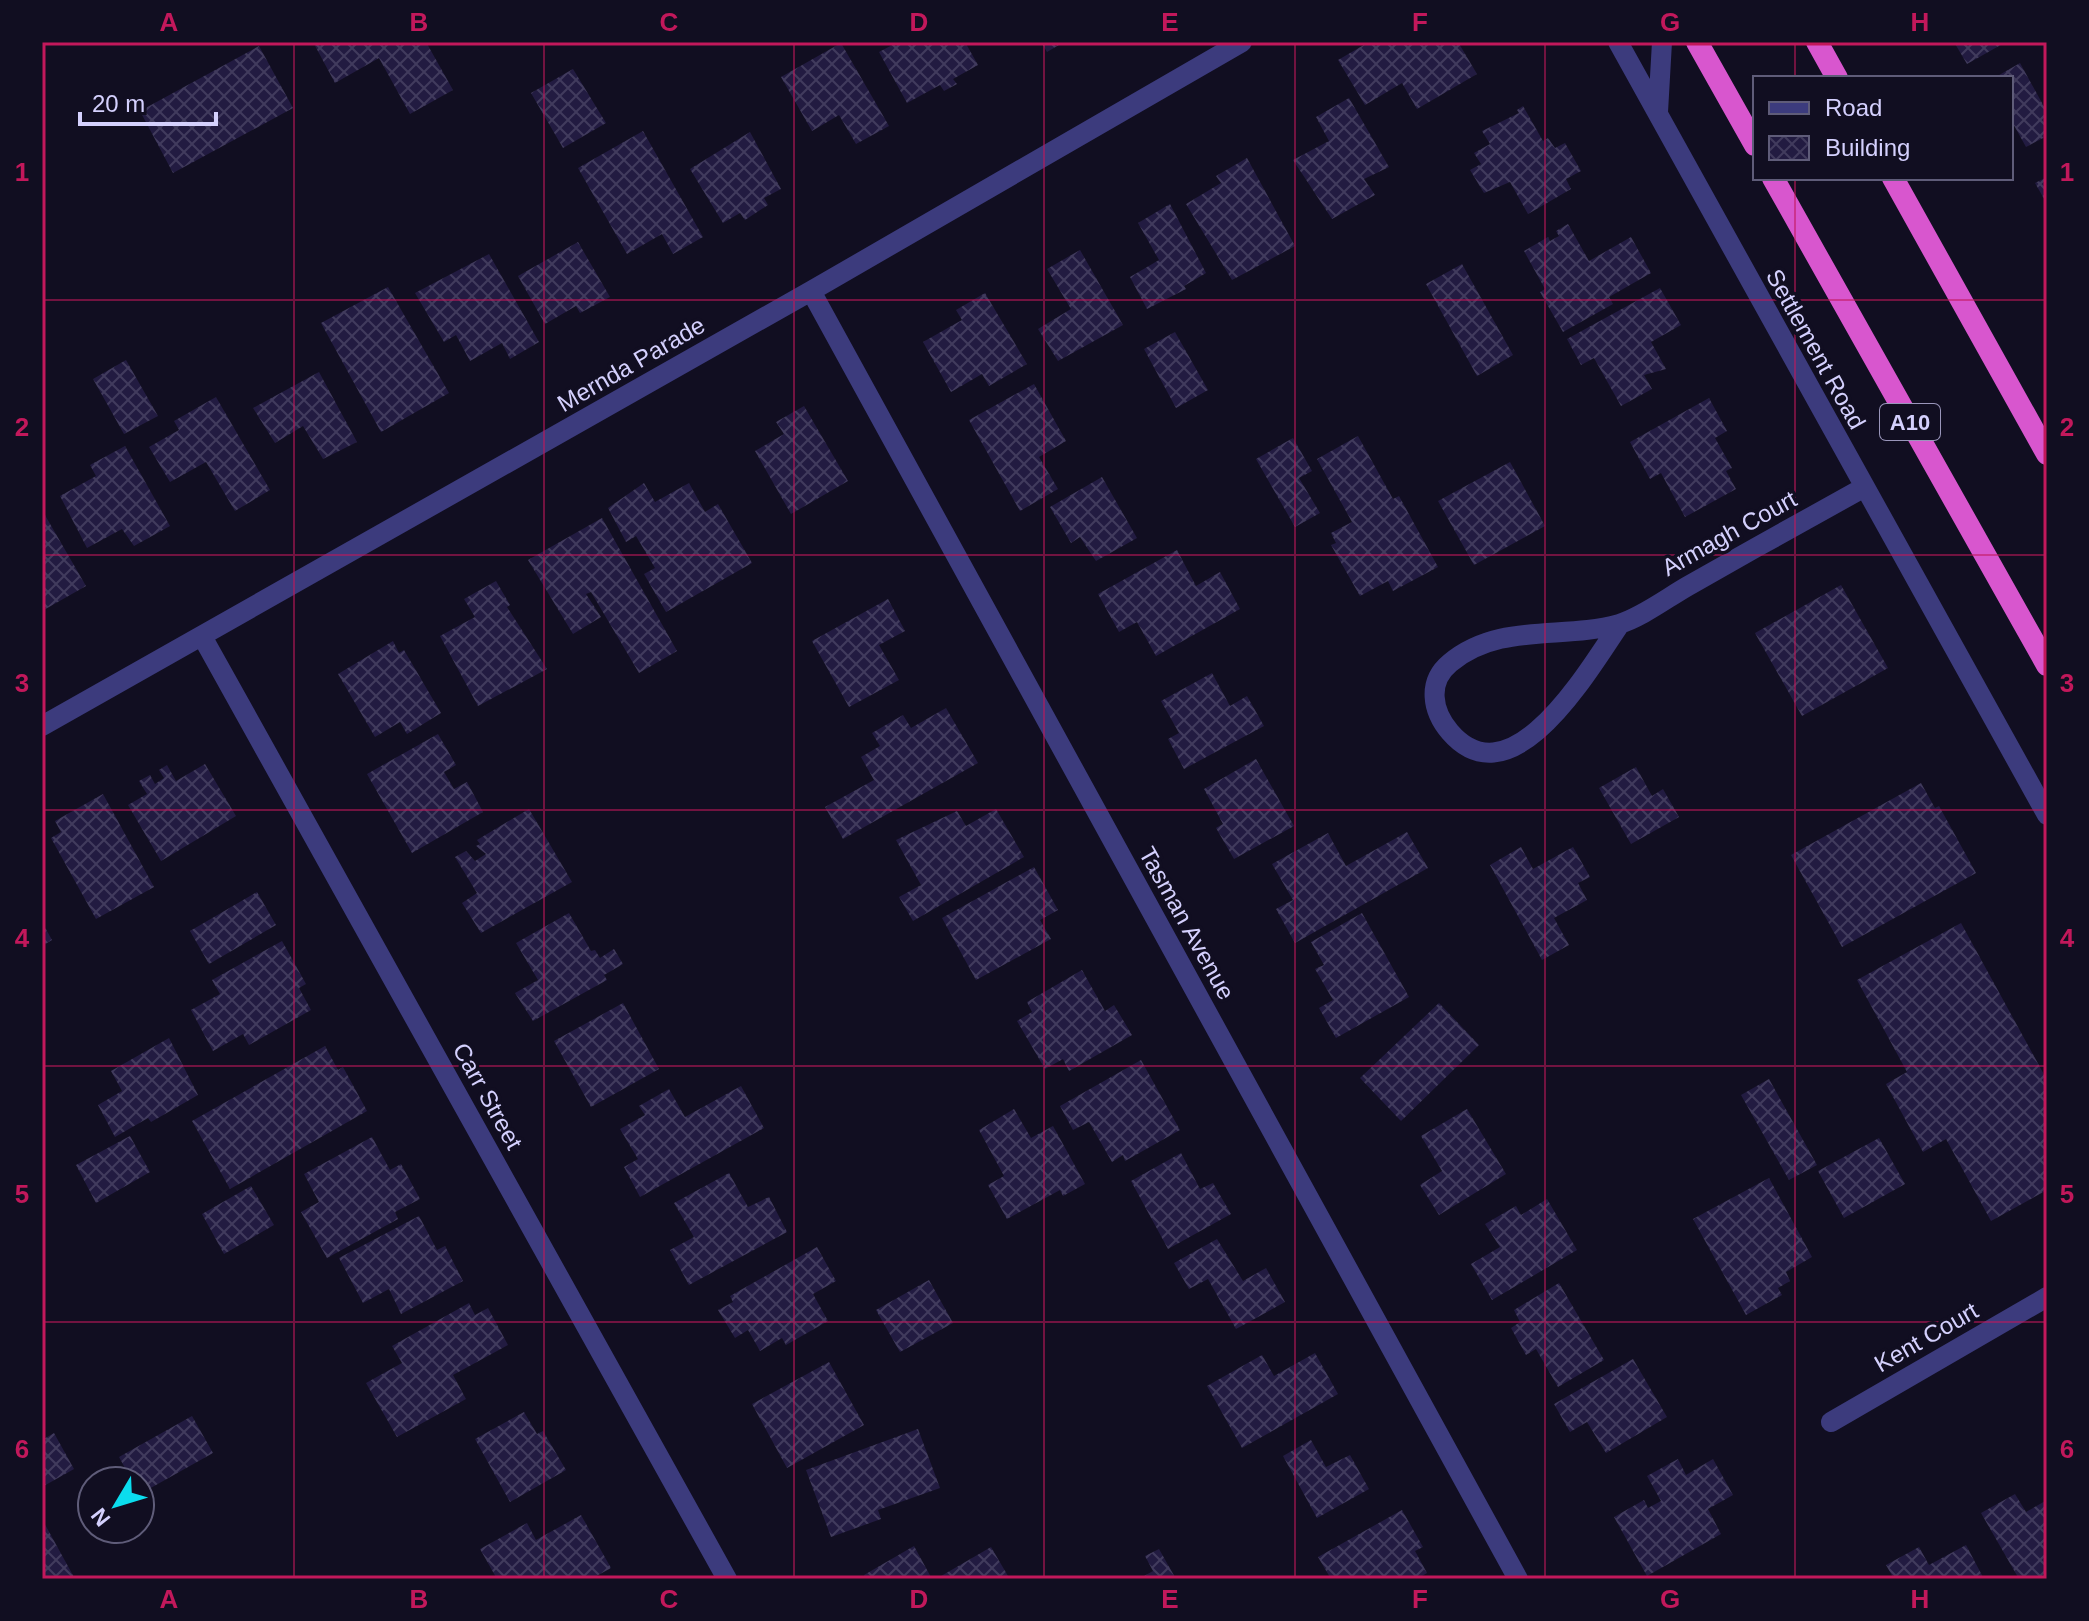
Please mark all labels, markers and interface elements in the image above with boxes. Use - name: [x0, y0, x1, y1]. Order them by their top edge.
- text: A: [160, 7, 179, 37]
- text: B: [410, 7, 428, 37]
- text: C: [660, 7, 679, 37]
- text: D: [910, 7, 928, 37]
- text: E: [1161, 7, 1179, 37]
- text: F: [1412, 7, 1428, 37]
- text: G: [1660, 7, 1680, 37]
- text: H: [1911, 7, 1929, 37]
- scale bar: [80, 76, 216, 126]
- legend: [1753, 76, 2013, 180]
- text: 20 m: [92, 90, 145, 117]
- text: Road: [1825, 94, 1882, 121]
- text: Building: [1825, 134, 1910, 161]
- text: 1: [15, 157, 29, 187]
- text: 1: [2060, 157, 2074, 187]
- street label: Settlement Road: [1761, 264, 1871, 434]
- street label: Mernda Parade: [553, 311, 709, 417]
- road number: A10: [1880, 404, 1940, 440]
- text: 2: [15, 412, 29, 442]
- text: 2: [2060, 412, 2074, 442]
- street label: Armagh Court: [1657, 485, 1801, 581]
- text: 3: [15, 668, 29, 698]
- text: 3: [2060, 668, 2074, 698]
- street label: Tasman Avenue: [1134, 842, 1240, 1004]
- text: 4: [15, 923, 30, 953]
- text: 4: [2060, 923, 2075, 953]
- street label: Carr Street: [448, 1038, 528, 1154]
- text: 5: [15, 1179, 29, 1209]
- text: 5: [2060, 1179, 2074, 1209]
- street label: Kent Court: [1870, 1296, 1983, 1377]
- text: 6: [15, 1434, 29, 1464]
- text: 6: [2060, 1434, 2074, 1464]
- north arrow: [76, 1465, 156, 1545]
- text: N: [86, 1503, 115, 1531]
- text: A: [160, 1584, 179, 1614]
- text: B: [410, 1584, 428, 1614]
- text: C: [660, 1584, 679, 1614]
- text: D: [910, 1584, 928, 1614]
- text: E: [1161, 1584, 1179, 1614]
- text: F: [1412, 1584, 1428, 1614]
- text: G: [1660, 1584, 1680, 1614]
- text: H: [1911, 1584, 1929, 1614]

